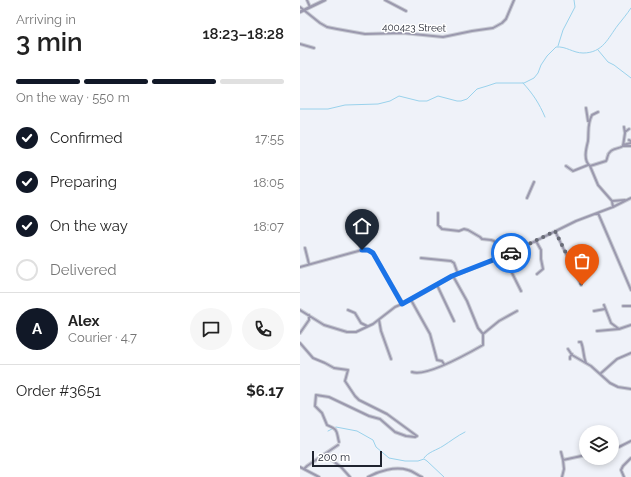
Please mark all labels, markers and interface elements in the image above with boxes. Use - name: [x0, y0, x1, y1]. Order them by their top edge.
- text: Arriving in: [16, 12, 76, 27]
- street label: 400423 Street: [382, 21, 447, 34]
- text: 18:23–18:28: [203, 25, 284, 43]
- text: 3 min: [16, 27, 83, 57]
- text: On the way · 550 m: [16, 90, 130, 105]
- icon: check: [16, 127, 38, 149]
- text: Confirmed: [50, 129, 123, 147]
- text: 17:55: [255, 131, 284, 146]
- icon: check: [16, 171, 38, 193]
- text: Preparing: [50, 173, 117, 191]
- text: 18:05: [253, 175, 284, 190]
- pin: [345, 209, 379, 250]
- icon: check: [16, 215, 38, 237]
- icon: home: [351, 215, 373, 237]
- text: On the way: [50, 217, 128, 235]
- text: 18:07: [253, 219, 284, 234]
- courier: [491, 233, 531, 273]
- icon: car: [500, 242, 522, 264]
- pin: [565, 244, 599, 285]
- icon: bag: [571, 250, 593, 272]
- text: Delivered: [50, 261, 117, 279]
- button: chat: [190, 308, 232, 350]
- button: phone: [242, 308, 284, 350]
- text: Alex: [68, 312, 99, 330]
- text: A: [32, 320, 42, 338]
- text: Courier · 4.7: [68, 330, 137, 345]
- text: Order #3651: [16, 382, 101, 400]
- text: $6.17: [246, 382, 284, 400]
- map controls: [579, 425, 619, 465]
- button: layers: [579, 425, 619, 465]
- scale bar: [312, 449, 382, 468]
- text: 200 m: [318, 451, 350, 464]

